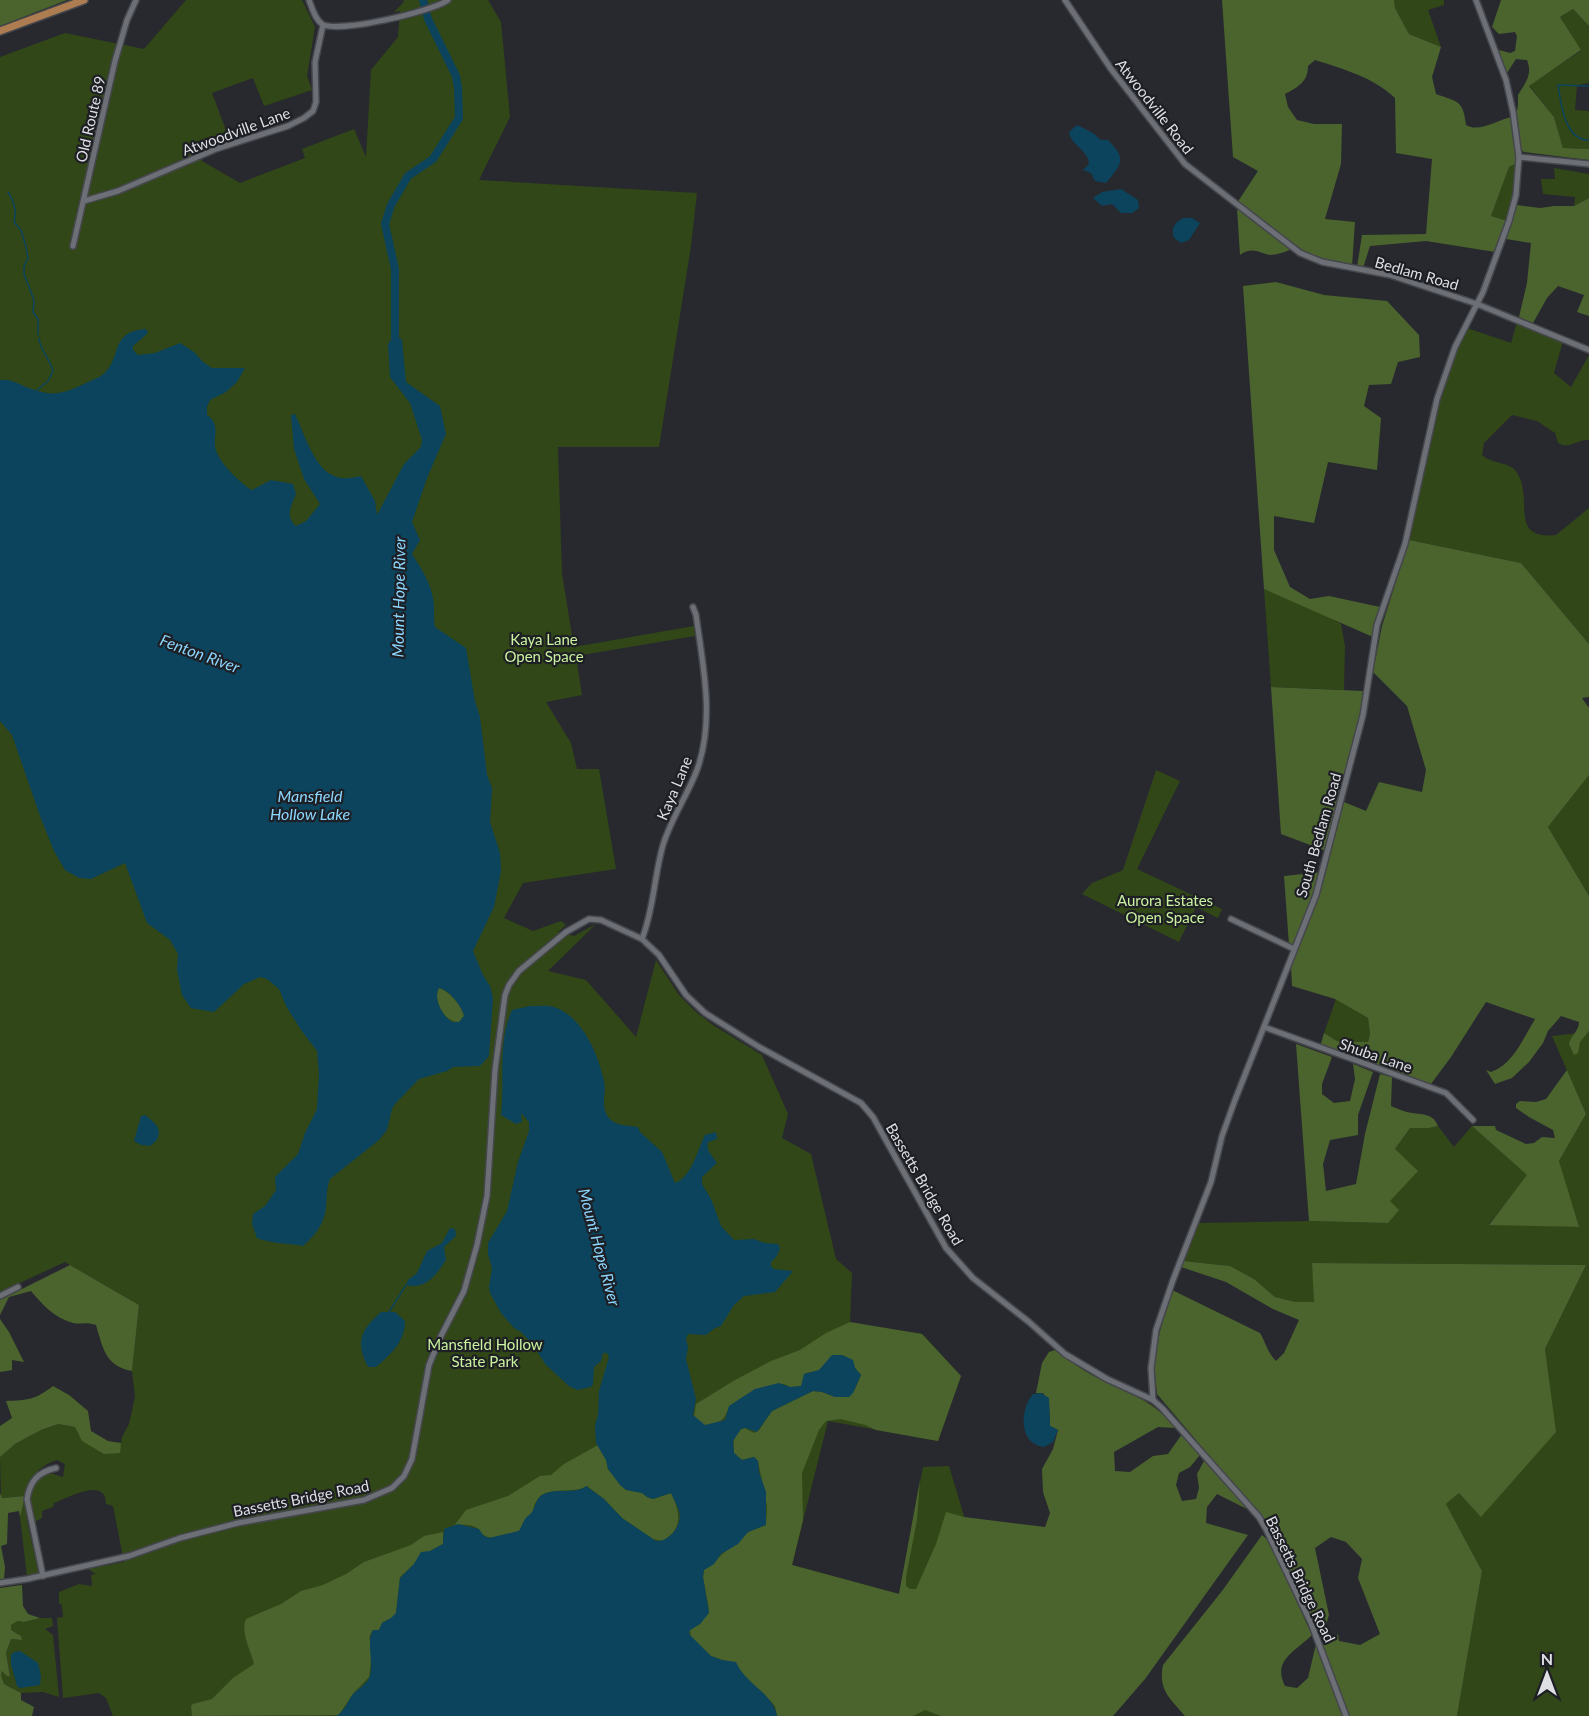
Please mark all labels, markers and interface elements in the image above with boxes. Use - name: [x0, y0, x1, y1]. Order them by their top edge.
- street label: Atwoodville Road: [1112, 55, 1198, 157]
- street label: Old Route 89: [71, 74, 109, 164]
- street label: Atwoodville Lane: [179, 103, 293, 159]
- street label: Bedlam Road: [1373, 252, 1461, 294]
- water label: Mount Hope River: [387, 536, 409, 658]
- water label: Fenton River: [158, 630, 243, 676]
- park label: Kaya Lane Open Space: [504, 630, 584, 665]
- street label: Kaya Lane: [653, 753, 695, 823]
- street label: South Bedlam Road: [1292, 771, 1344, 899]
- water label: Mansfield Hollow Lake: [270, 786, 350, 823]
- park label: Aurora Estates Open Space: [1117, 891, 1213, 926]
- street label: Shuba Lane: [1337, 1034, 1415, 1076]
- street label: Bassetts Bridge Road: [883, 1120, 967, 1248]
- water label: Mount Hope River: [575, 1186, 625, 1308]
- park label: Mansfield Hollow State Park: [427, 1335, 543, 1370]
- street label: Bassetts Bridge Road: [231, 1476, 371, 1520]
- street label: Bassetts Bridge Road: [1263, 1513, 1339, 1645]
- north arrow: [1517, 1644, 1577, 1704]
- text: N: [1541, 1649, 1553, 1668]

